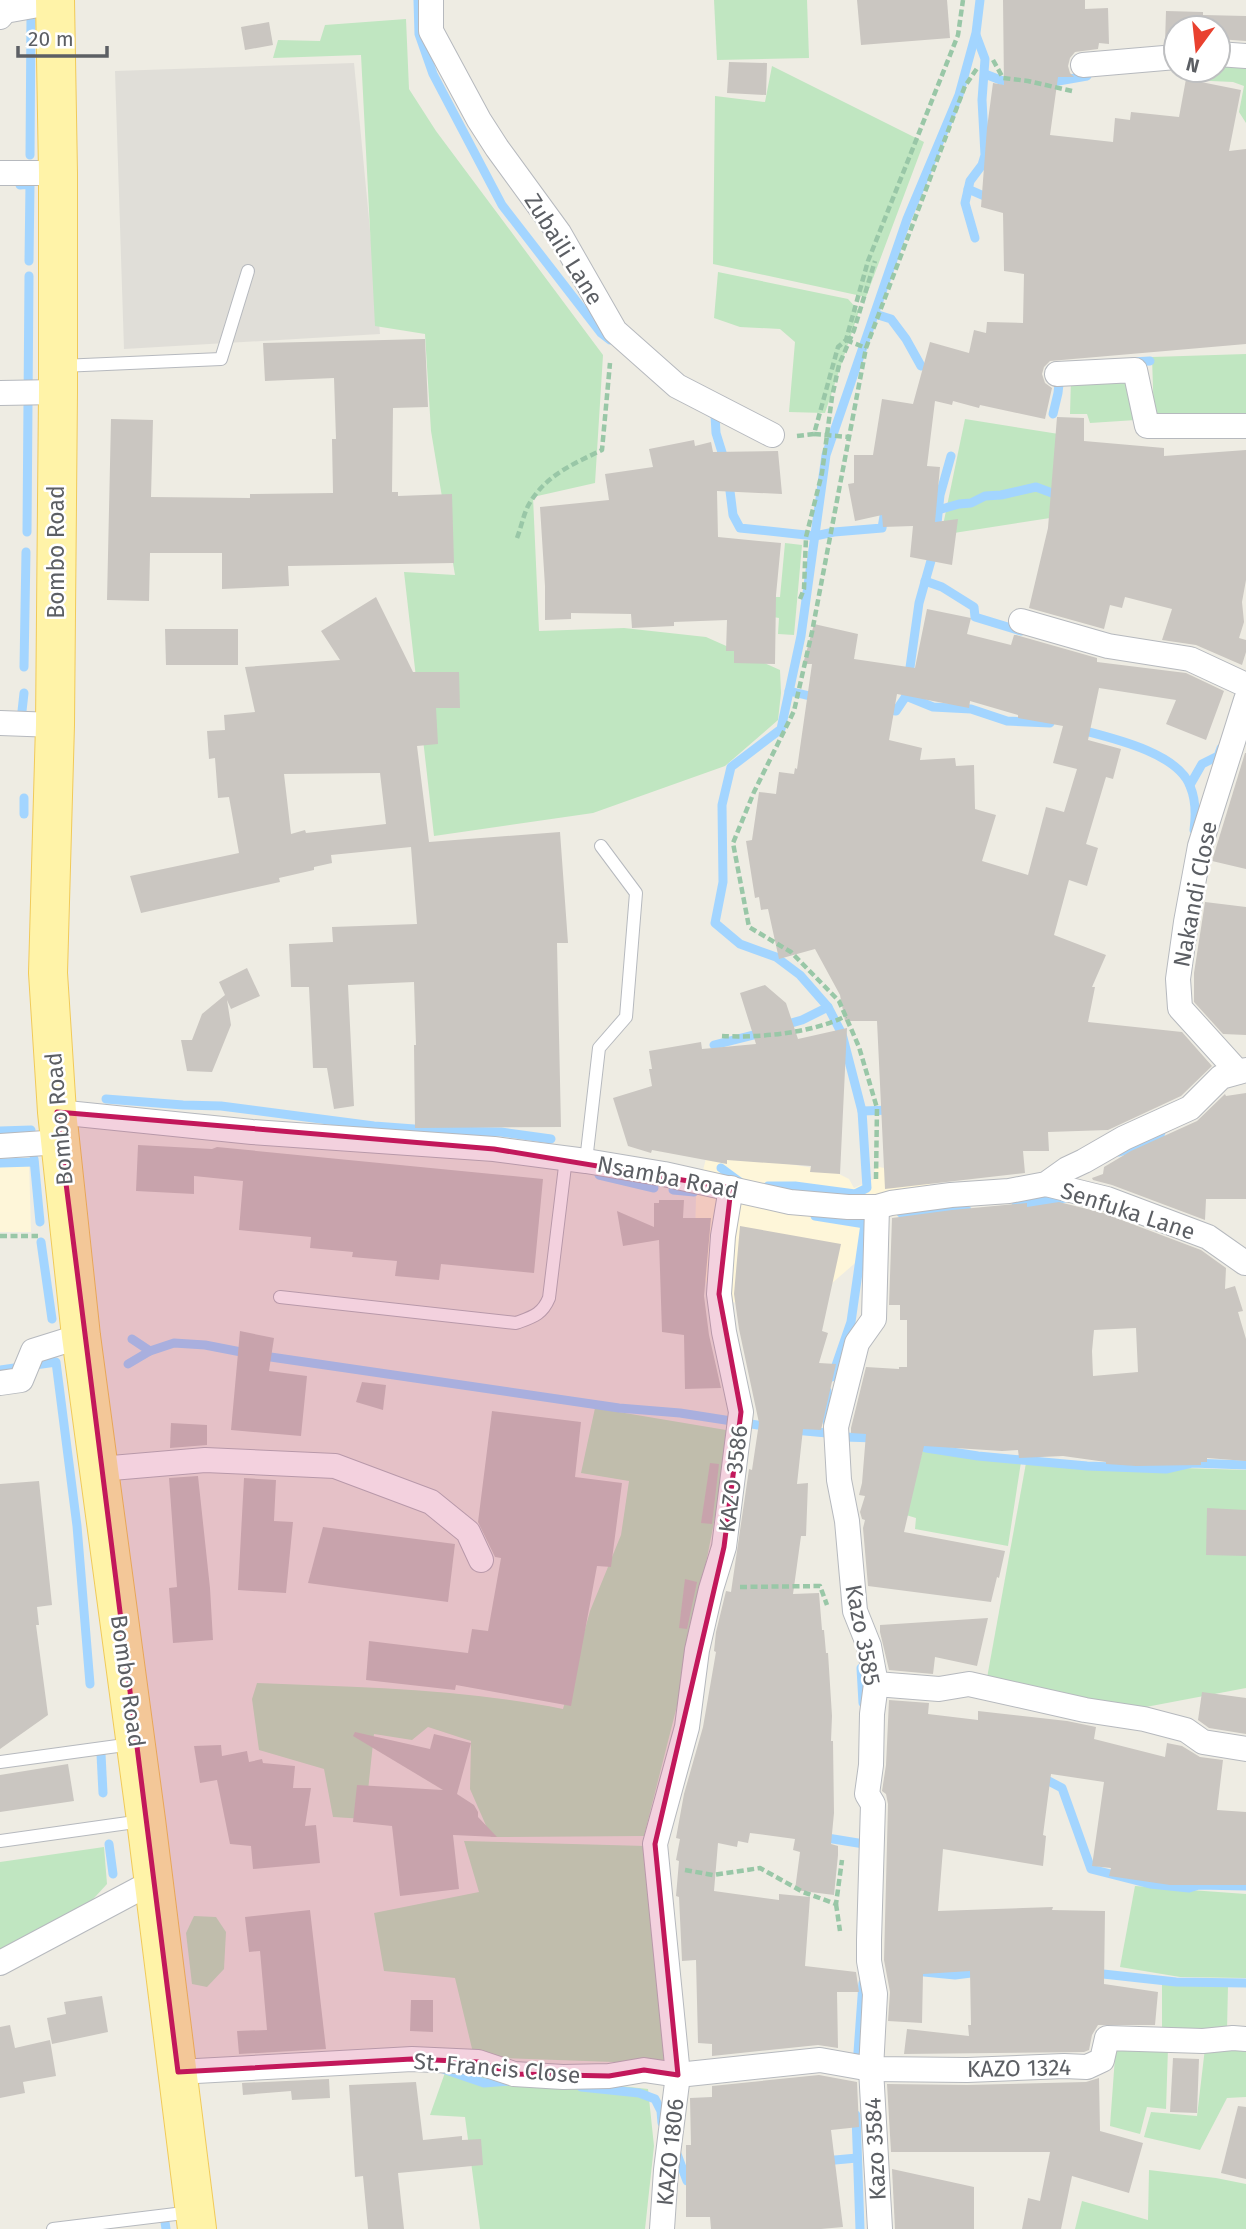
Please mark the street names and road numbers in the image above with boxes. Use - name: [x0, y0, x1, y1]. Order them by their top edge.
- street label: Zubaili Lane: [519, 188, 609, 310]
- street label: Bombo Road: [42, 485, 70, 619]
- street label: Nakandi Close: [1167, 819, 1223, 969]
- street label: Bombo Road: [39, 1051, 79, 1187]
- street label: Nsamba Road: [595, 1150, 741, 1204]
- street label: Senfuka Lane: [1057, 1176, 1199, 1246]
- street label: KAZO 3586: [713, 1424, 753, 1534]
- street label: Kazo 3585: [839, 1582, 887, 1688]
- street label: Bombo Road: [105, 1613, 151, 1749]
- street label: St. Francis Close: [412, 2047, 582, 2089]
- street label: KAZO 1324: [967, 2053, 1071, 2083]
- street label: KAZO 1806: [650, 2097, 690, 2207]
- street label: Kazo 3584: [858, 2097, 892, 2201]

